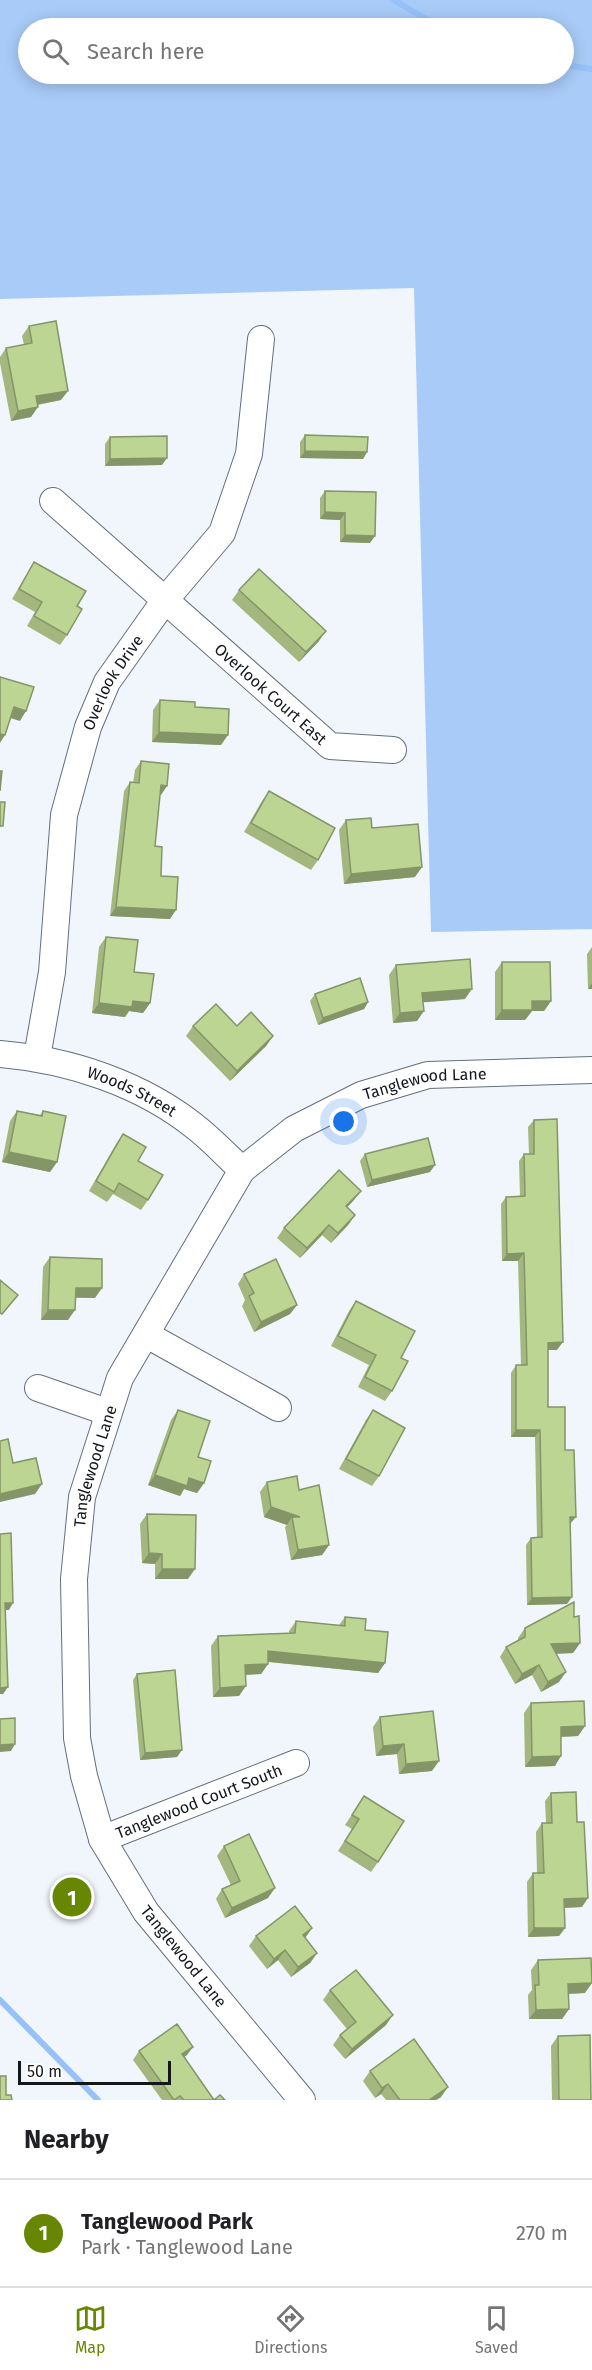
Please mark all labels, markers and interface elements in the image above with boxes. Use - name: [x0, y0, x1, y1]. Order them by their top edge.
- search box: [18, 18, 574, 84]
- icon: search: [39, 35, 72, 68]
- text: Search here: [87, 38, 205, 65]
- street label: Overlook Drive: [79, 631, 147, 733]
- street label: Overlook Court East: [211, 640, 331, 749]
- street label: Woods Street: [85, 1063, 180, 1121]
- street label: Tanglewood Lane: [361, 1064, 487, 1104]
- your location: [329, 1107, 358, 1136]
- street label: Tanglewood Lane: [70, 1403, 121, 1528]
- street label: Tanglewood Court South: [113, 1760, 285, 1843]
- pin: 1: [52, 1874, 92, 1920]
- street label: Tanglewood Lane: [137, 1901, 231, 2011]
- scale bar: [18, 2058, 171, 2086]
- text: 50 m: [27, 2062, 62, 2081]
- text: Nearby: [24, 2124, 109, 2155]
- text: Tanglewood Park: [81, 2208, 253, 2235]
- text: 1: [39, 2221, 48, 2245]
- text: 270 m: [516, 2221, 568, 2245]
- text: Park · Tanglewood Lane: [81, 2235, 293, 2259]
- tab: Map: [74, 2302, 107, 2357]
- tab: Directions: [254, 2302, 328, 2357]
- tab: Saved: [475, 2302, 518, 2357]

